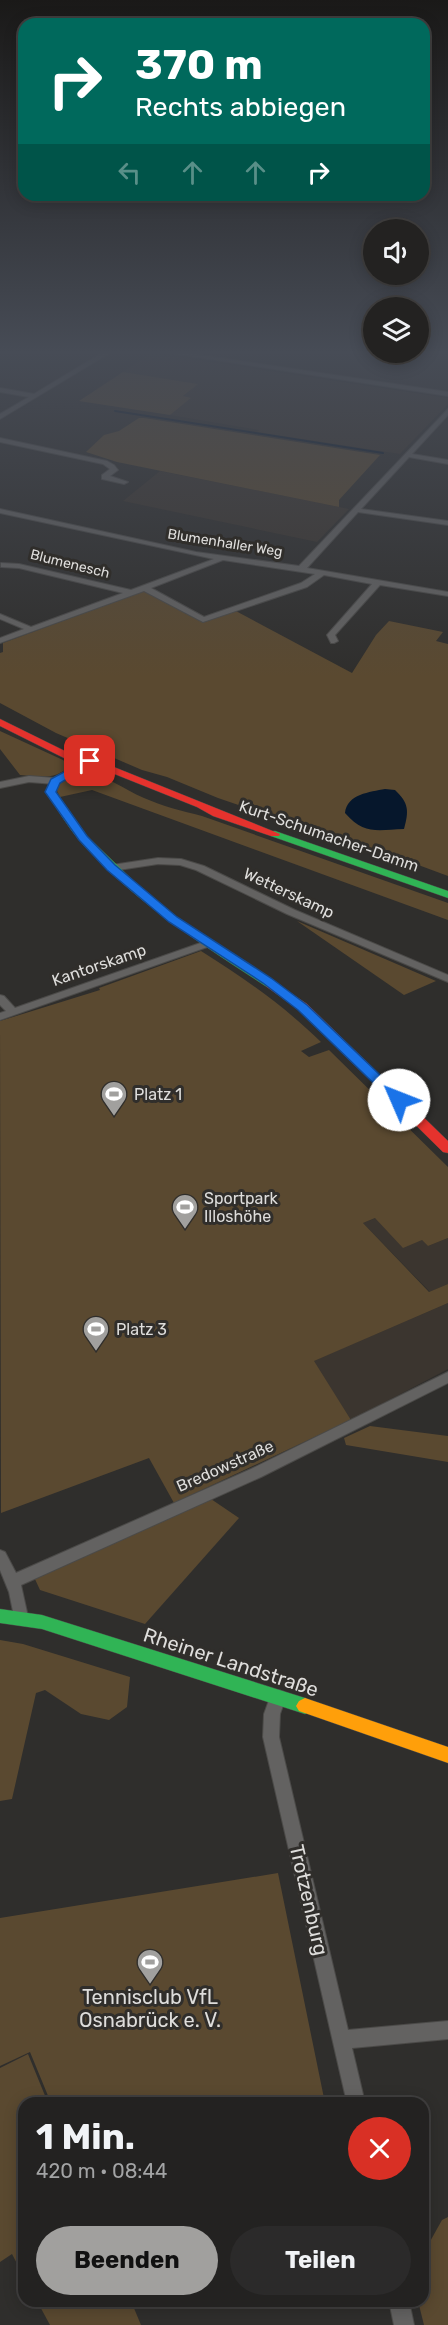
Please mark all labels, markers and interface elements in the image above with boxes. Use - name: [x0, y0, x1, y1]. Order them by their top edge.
- text: 370 m: [135, 40, 263, 90]
- icon: right: [36, 42, 114, 120]
- text: Rechts abbiegen: [135, 91, 346, 123]
- icon: left: [113, 156, 146, 189]
- icon: ahead: [176, 156, 209, 189]
- icon: ahead: [239, 156, 272, 189]
- icon: right: [302, 156, 335, 189]
- map controls: [363, 219, 429, 363]
- button: sound: [363, 219, 429, 285]
- button: layers: [363, 297, 429, 363]
- street label: Blumenhaller Weg: [166, 526, 284, 560]
- street label: Blumenesch: [29, 546, 111, 582]
- pin: [64, 735, 115, 786]
- icon: arrive: [73, 744, 106, 777]
- street label: Kurt-Schumacher-Damm: [237, 796, 421, 876]
- street label: Wetterskamp: [241, 864, 337, 922]
- street label: Kantorskamp: [49, 940, 149, 990]
- position arrow: [367, 1068, 431, 1132]
- sports icon: Platz 1: [99, 1079, 129, 1117]
- place label: Platz 1: [134, 1085, 182, 1104]
- place label: Sportpark Illoshöhe: [204, 1189, 278, 1226]
- sports icon: Sportpark Illoshöhe: [170, 1192, 200, 1230]
- sports icon: Platz 3: [81, 1314, 111, 1352]
- place label: Platz 3: [116, 1320, 167, 1339]
- street label: Bredowstraße: [174, 1436, 277, 1496]
- street label: Rheiner Landstraße: [141, 1622, 321, 1702]
- street label: Trotzenburg: [285, 1842, 333, 1958]
- sports icon: Tennisclub VfL Osnabrück e. V.: [135, 1947, 165, 1985]
- place label: Tennisclub VfL Osnabrück e. V.: [79, 1985, 221, 2032]
- text: 1 Min.: [36, 2115, 135, 2158]
- button: close: [348, 2117, 411, 2180]
- text: 420 m · 08:44: [36, 2159, 167, 2183]
- button: Beenden: [36, 2226, 218, 2295]
- button: Teilen: [230, 2226, 411, 2295]

